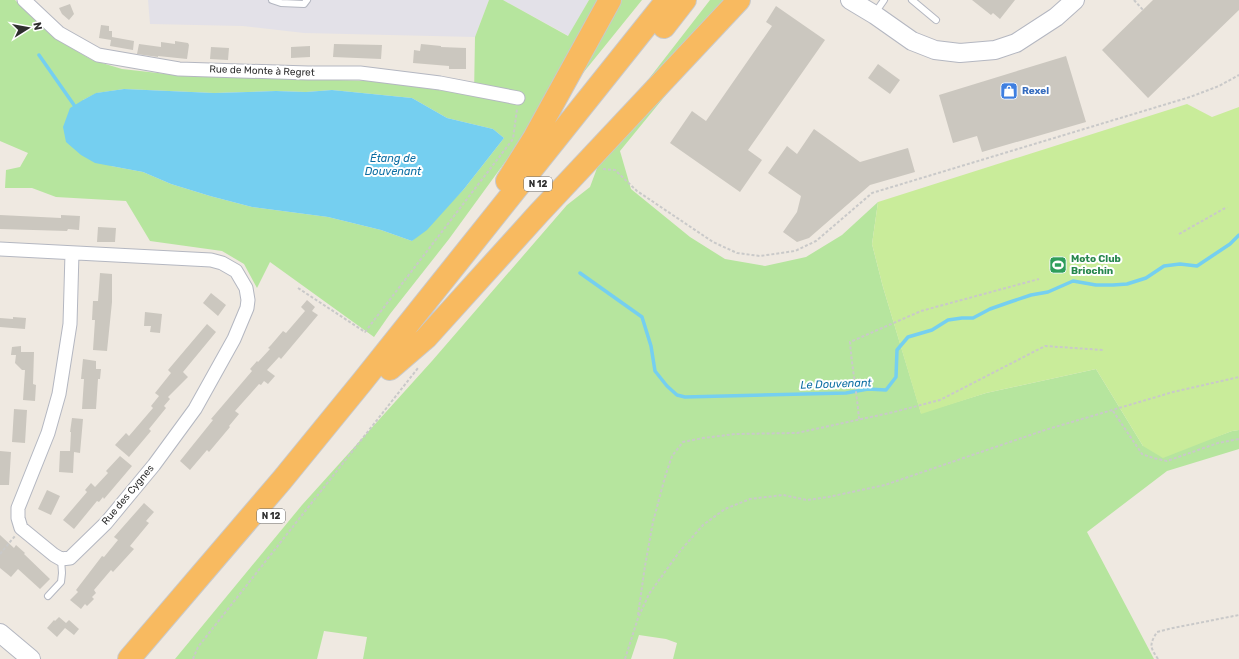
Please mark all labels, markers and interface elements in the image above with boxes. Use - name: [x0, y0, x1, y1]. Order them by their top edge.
- north arrow: [8, 8, 48, 48]
- text: N: [30, 21, 44, 31]
- street label: Rue de Monte à Regret: [209, 63, 315, 79]
- shop icon: Rexel: [999, 81, 1019, 101]
- place label: Rexel: [1022, 85, 1049, 97]
- water label: Étang de Douvenant: [365, 152, 422, 178]
- road number: N 12: [524, 177, 552, 191]
- place label: Moto Club Briochin: [1071, 253, 1121, 277]
- sports icon: Moto Club Briochin: [1048, 255, 1068, 275]
- water label: Le Douvenant: [800, 376, 873, 392]
- street label: Rue des Cygnes: [99, 463, 157, 527]
- road number: N 12: [257, 509, 285, 523]

